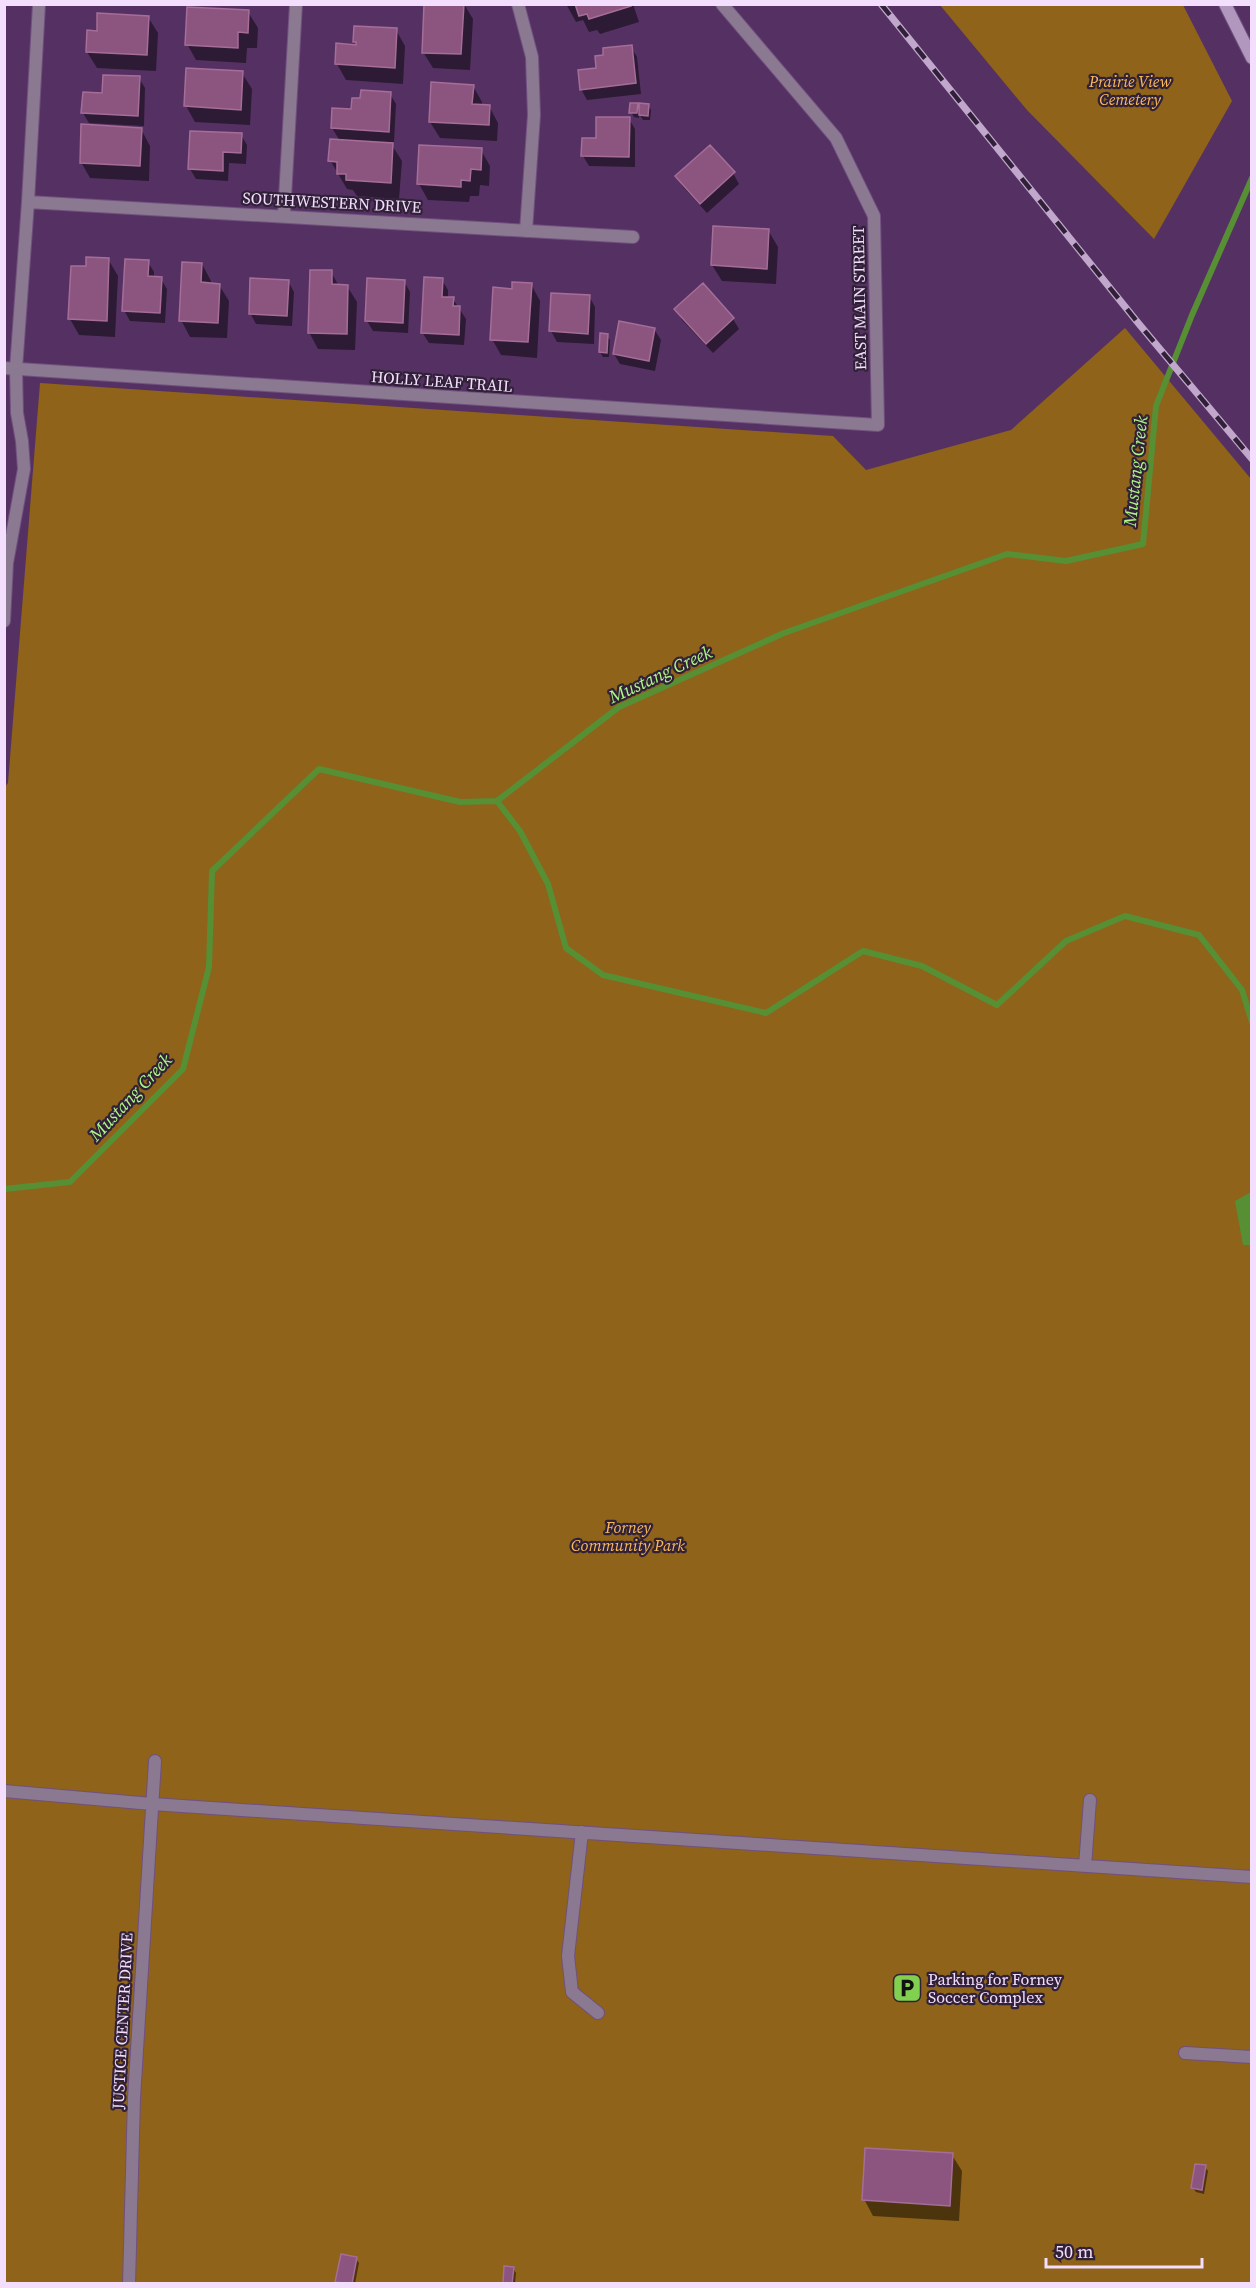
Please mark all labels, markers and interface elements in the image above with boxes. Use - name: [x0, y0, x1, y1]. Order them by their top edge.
- park label: Prairie View Cemetery: [1088, 70, 1171, 110]
- street label: SOUTHWESTERN DRIVE: [242, 186, 422, 218]
- street label: EAST MAIN STREET: [847, 225, 871, 371]
- street label: HOLLY LEAF TRAIL: [371, 365, 513, 397]
- water label: Mustang Creek: [1117, 414, 1153, 529]
- water label: Mustang Creek: [603, 639, 716, 709]
- water label: Mustang Creek: [82, 1047, 177, 1147]
- park label: Forney Community Park: [571, 1516, 685, 1556]
- street label: JUSTICE CENTER DRIVE: [106, 1932, 138, 2111]
- place label: Parking for Forney Soccer Complex: [928, 1968, 1063, 2008]
- parking icon: Parking for Forney Soccer Complex: [891, 1972, 923, 2004]
- scale bar: [1046, 2231, 1202, 2269]
- text: 50 m: [1055, 2239, 1093, 2264]

